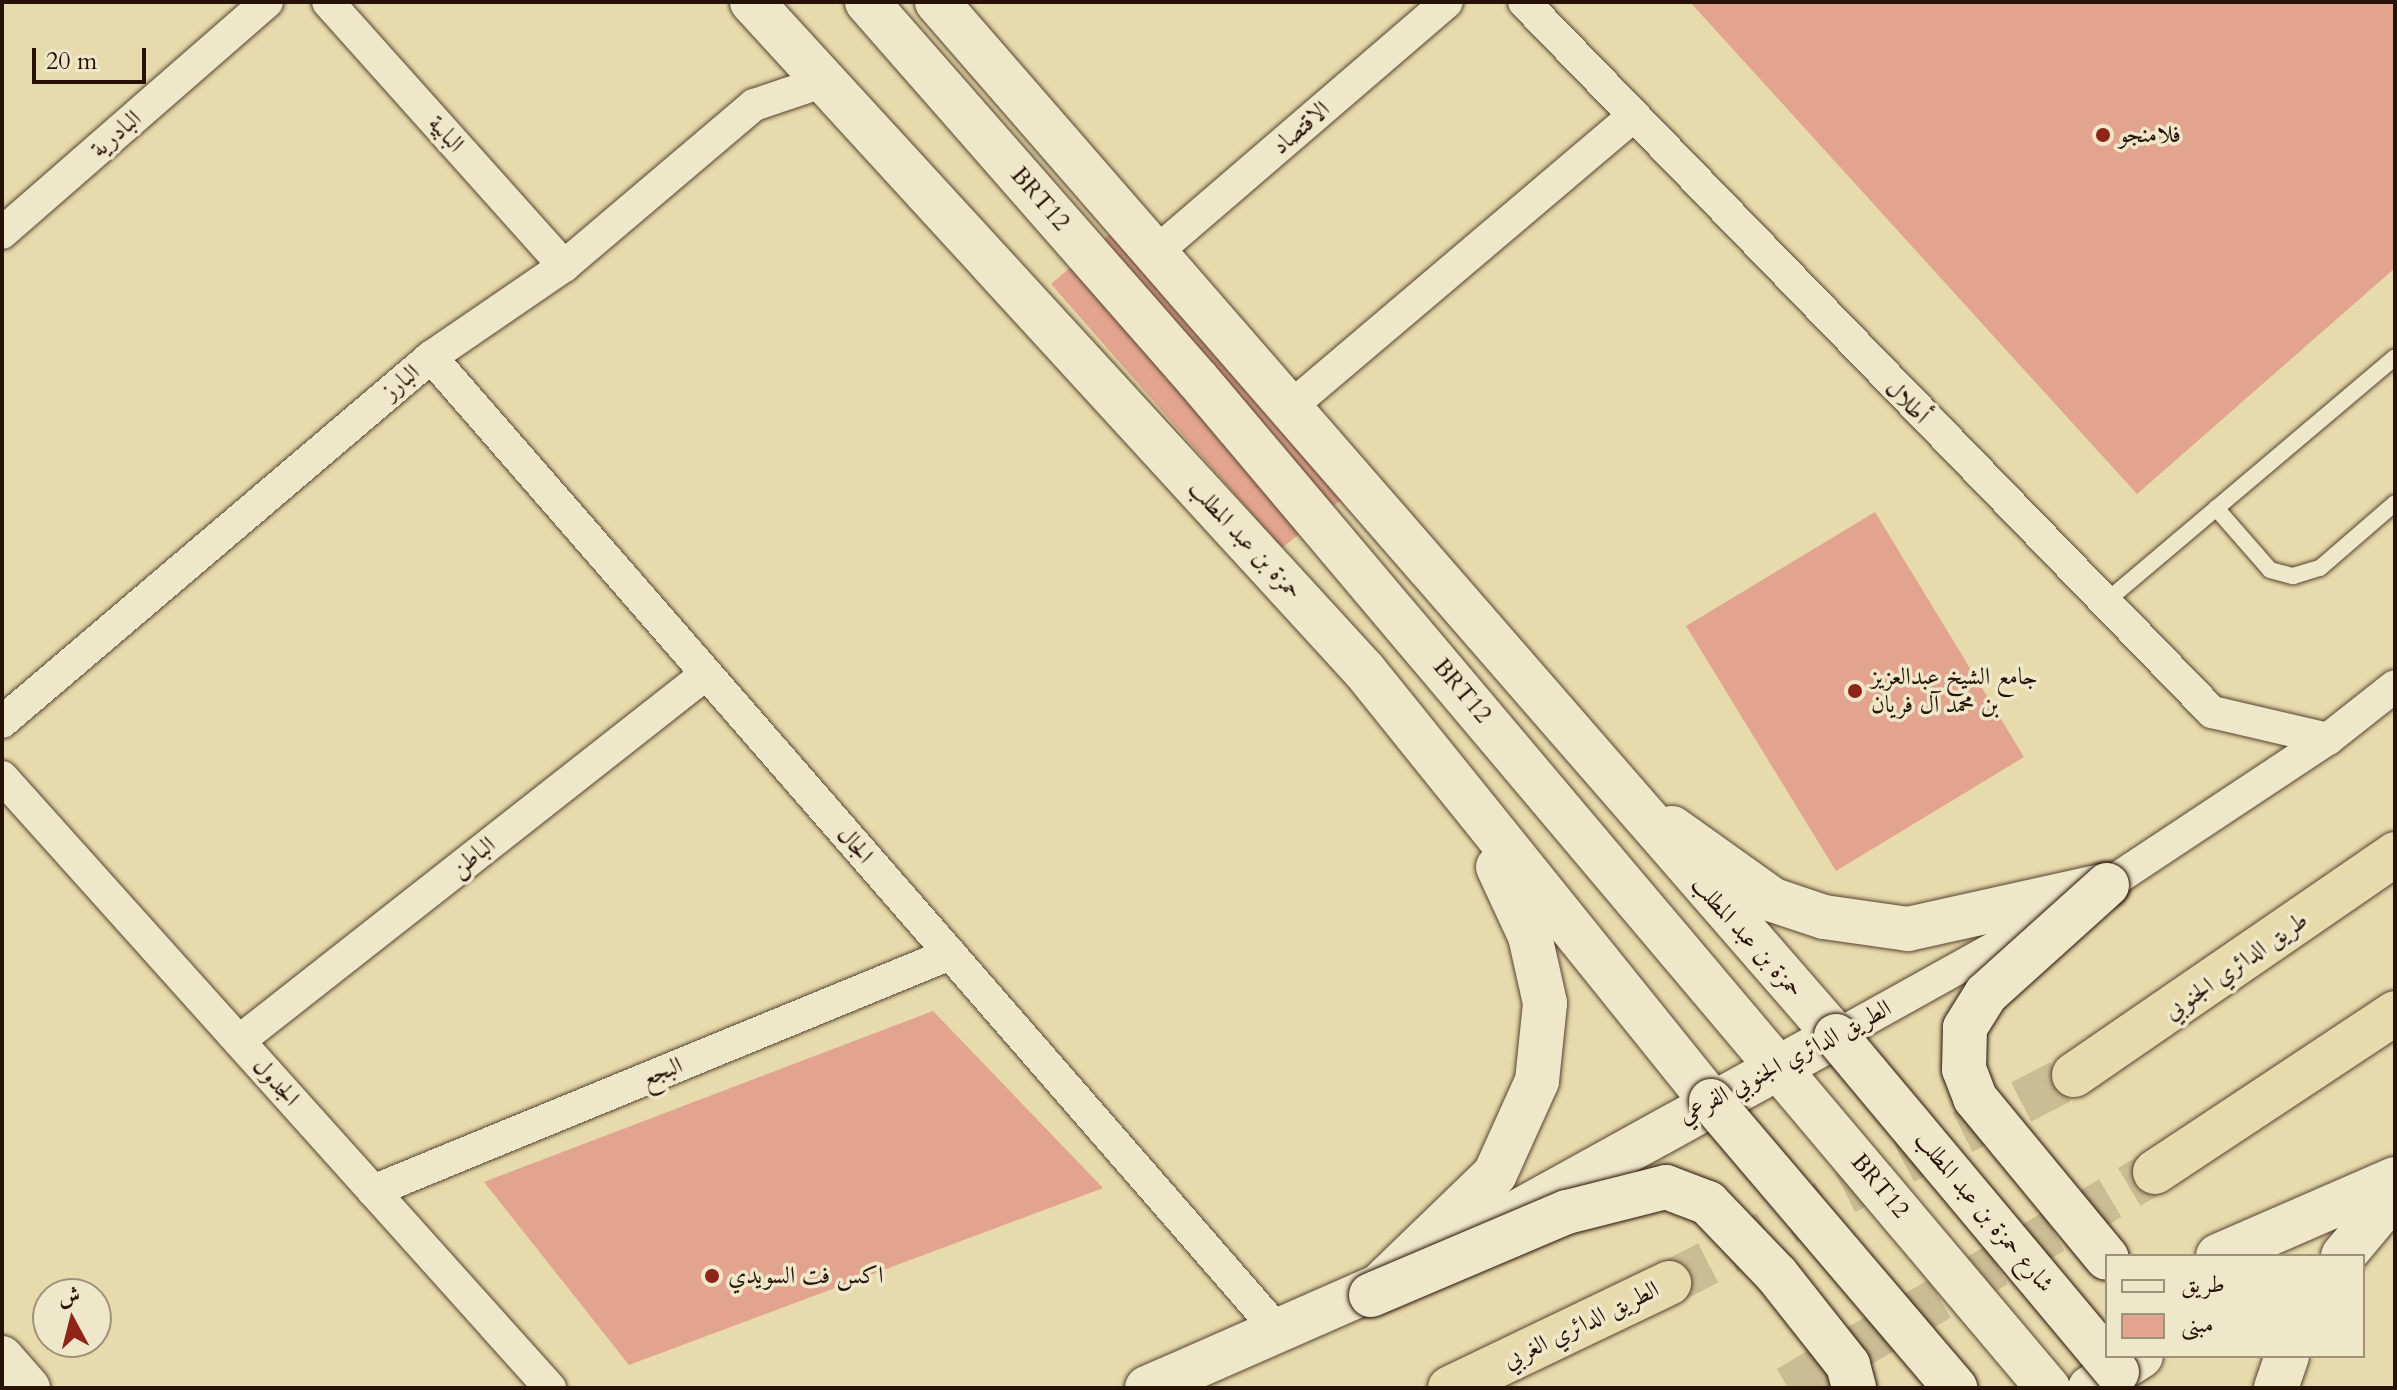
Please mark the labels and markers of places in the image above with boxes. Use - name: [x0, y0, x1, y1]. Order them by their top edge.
- place label: فلامنجو: [2119, 121, 2181, 149]
- marker: فلامنجو: [2094, 126, 2112, 144]
- place label: جامع الشيخ عبدالعزيز بن محمد آل فريان: [1871, 663, 2038, 719]
- marker: جامع الشيخ عبدالعزيز بن محمد آل فريان: [1846, 682, 1864, 700]
- place label: اكس فت السويدي: [728, 1262, 883, 1290]
- marker: اكس فت السويدي: [703, 1267, 721, 1285]

